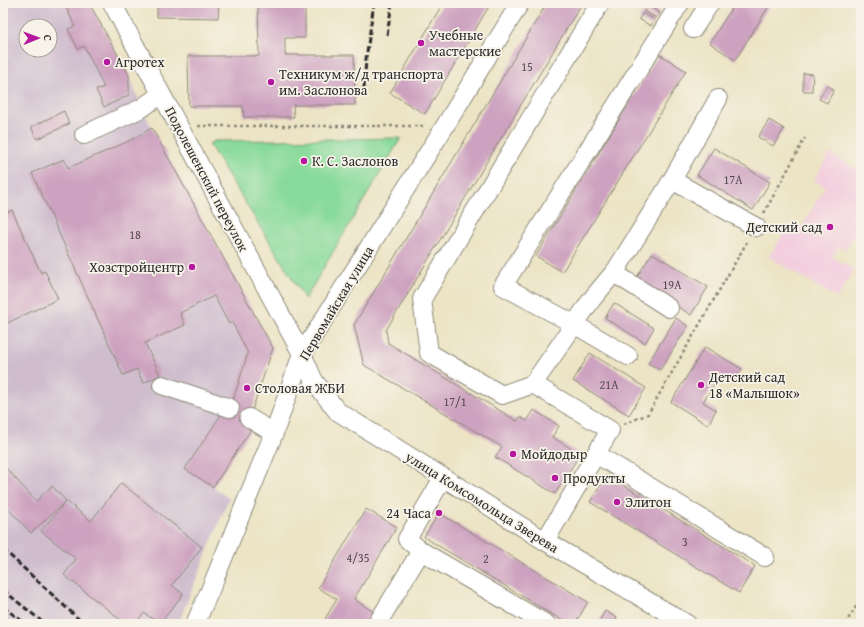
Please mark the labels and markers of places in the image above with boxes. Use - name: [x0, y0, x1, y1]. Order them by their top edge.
- place label: Учебные мастерские: [429, 25, 502, 61]
- marker: Учебные мастерские: [416, 38, 426, 48]
- place label: Агротех: [115, 52, 165, 72]
- marker: Агротех: [102, 57, 112, 67]
- place label: Техникум ж/д транспорта им. Заслонова: [279, 64, 444, 100]
- marker: Техникум ж/д транспорта им. Заслонова: [266, 77, 276, 87]
- place label: К. С. Заслонов: [312, 151, 398, 171]
- marker: К. С. Заслонов: [299, 156, 309, 166]
- place label: Детский сад: [745, 217, 822, 237]
- marker: Детский сад: [825, 222, 835, 232]
- place label: Хозстройцентр: [89, 257, 184, 277]
- marker: Хозстройцентр: [187, 262, 197, 272]
- place label: Детский сад 18 «Малышок»: [708, 367, 800, 403]
- place label: Столовая ЖБИ: [255, 378, 345, 398]
- marker: Детский сад 18 «Малышок»: [696, 380, 706, 390]
- marker: Столовая ЖБИ: [242, 383, 252, 393]
- place label: Мойдодыр: [521, 444, 588, 464]
- marker: Мойдодыр: [508, 449, 518, 459]
- place label: Продукты: [563, 468, 626, 488]
- marker: Продукты: [550, 473, 560, 483]
- place label: Элитон: [625, 492, 671, 512]
- marker: Элитон: [612, 497, 622, 507]
- place label: 24 Часа: [386, 503, 431, 523]
- marker: 24 Часа: [434, 508, 444, 518]

